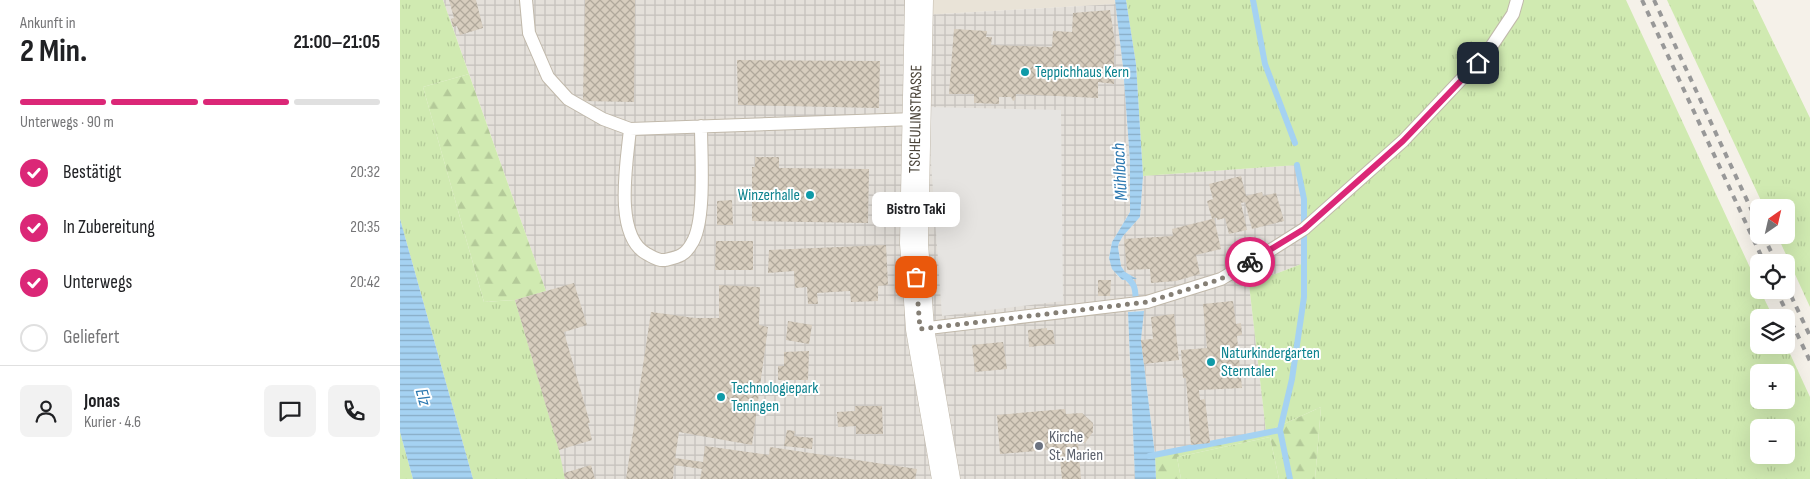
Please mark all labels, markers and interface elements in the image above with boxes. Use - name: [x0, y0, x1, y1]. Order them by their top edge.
- text: Ankunft in: [20, 14, 76, 33]
- text: 21:00–21:05: [293, 31, 380, 54]
- text: 2 Min.: [20, 32, 87, 71]
- pin: [1457, 42, 1499, 84]
- icon: home: [1464, 49, 1492, 77]
- place label: Teppichhaus Kern: [1035, 63, 1129, 82]
- street label: TSCHEULINSTRASSE: [906, 65, 926, 173]
- marker: Teppichhaus Kern: [1019, 66, 1031, 78]
- text: Unterwegs · 90 m: [20, 113, 114, 132]
- water label: Mühlbach: [1108, 142, 1132, 201]
- icon: check: [20, 159, 48, 187]
- text: Bestätigt: [63, 161, 122, 184]
- text: 20:32: [350, 163, 380, 182]
- place label: Winzerhalle: [738, 186, 800, 205]
- marker: Winzerhalle: [804, 189, 816, 201]
- callout: Bistro Taki: [872, 192, 960, 227]
- north arrow: [1750, 199, 1795, 244]
- map controls: [1750, 199, 1795, 464]
- text: Bistro Taki: [886, 200, 946, 219]
- icon: check: [20, 214, 48, 242]
- text: In Zubereitung: [63, 216, 155, 239]
- text: 20:35: [350, 218, 380, 237]
- courier: [1225, 237, 1275, 287]
- icon: bike: [1236, 248, 1264, 276]
- button: locate: [1750, 254, 1795, 299]
- pin: [895, 256, 937, 298]
- icon: bag: [902, 263, 930, 291]
- icon: check: [20, 269, 48, 297]
- text: Unterwegs: [63, 271, 132, 294]
- text: 20:42: [350, 273, 380, 292]
- button: layers: [1750, 309, 1795, 354]
- text: Geliefert: [63, 326, 119, 349]
- place label: Naturkindergarten Sterntaler: [1221, 344, 1320, 381]
- marker: Naturkindergarten Sterntaler: [1205, 356, 1217, 368]
- button: +: [1750, 364, 1795, 409]
- place label: Technologiepark Teningen: [731, 379, 818, 416]
- button: person: [20, 385, 72, 437]
- button: chat: [264, 385, 316, 437]
- button: phone: [328, 385, 380, 437]
- water label: Elz: [411, 386, 436, 409]
- text: Jonas: [84, 390, 120, 413]
- marker: Technologiepark Teningen: [715, 391, 727, 403]
- text: Kurier · 4.6: [84, 413, 141, 432]
- button: −: [1750, 419, 1795, 464]
- place label: Kirche St. Marien: [1049, 428, 1103, 465]
- marker: Kirche St. Marien: [1033, 440, 1045, 452]

